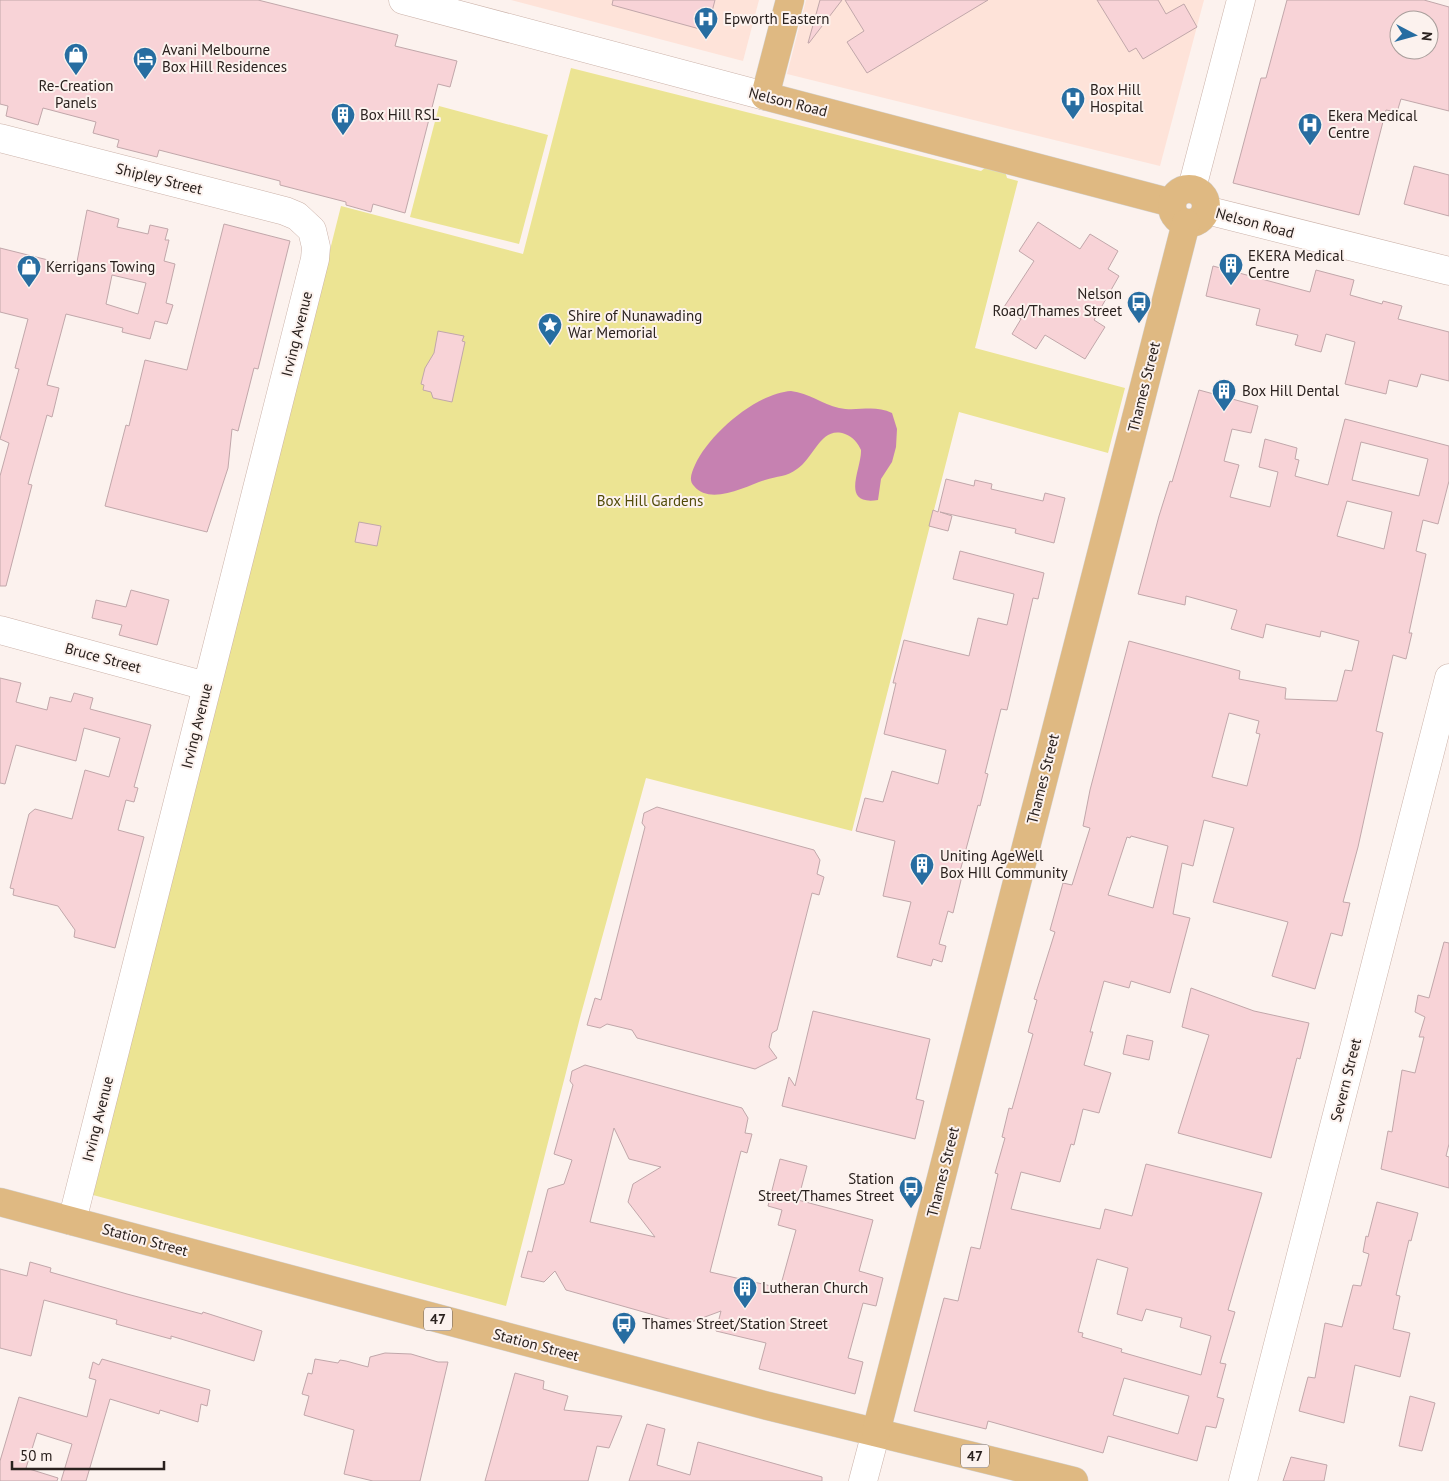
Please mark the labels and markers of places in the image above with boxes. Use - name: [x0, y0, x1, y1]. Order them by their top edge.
- hospital icon: Epworth Eastern: [693, 6, 719, 40]
- place label: Epworth Eastern: [724, 9, 829, 28]
- place label: Avani Melbourne Box Hill Residences: [162, 40, 287, 76]
- shop icon: Re-Creation Panels: [63, 42, 89, 76]
- hotel icon: Avani Melbourne Box Hill Residences: [132, 46, 158, 80]
- place label: Re-Creation Panels: [38, 76, 114, 112]
- place label: Box Hill Hospital: [1090, 80, 1144, 116]
- hospital icon: Box Hill Hospital: [1060, 86, 1086, 120]
- building icon: Box Hill RSL: [330, 102, 356, 136]
- place label: Box Hill RSL: [360, 105, 439, 124]
- place label: Ekera Medical Centre: [1328, 106, 1418, 142]
- hospital icon: Ekera Medical Centre: [1297, 112, 1323, 146]
- place label: EKERA Medical Centre: [1248, 246, 1345, 282]
- building icon: EKERA Medical Centre: [1218, 252, 1244, 286]
- shop icon: Kerrigans Towing: [16, 254, 42, 288]
- place label: Kerrigans Towing: [46, 257, 155, 276]
- place label: Nelson Road/Thames Street: [993, 284, 1122, 320]
- bus stop icon: Nelson Road/Thames Street: [1126, 290, 1152, 324]
- place label: Shire of Nunawading War Memorial: [568, 306, 702, 342]
- place icon: Shire of Nunawading War Memorial: [537, 312, 563, 346]
- building icon: Box Hill Dental: [1211, 378, 1237, 412]
- place label: Box Hill Dental: [1242, 381, 1340, 400]
- place label: Uniting AgeWell Box HIll Community: [940, 846, 1068, 882]
- building icon: Uniting AgeWell Box HIll Community: [909, 852, 935, 886]
- place label: Station Street/Thames Street: [758, 1169, 894, 1205]
- bus stop icon: Station Street/Thames Street: [898, 1175, 924, 1209]
- building icon: Lutheran Church: [732, 1275, 758, 1309]
- place label: Lutheran Church: [762, 1278, 868, 1297]
- bus stop icon: Thames Street/Station Street: [611, 1311, 637, 1345]
- place label: Thames Street/Station Street: [642, 1314, 828, 1333]

